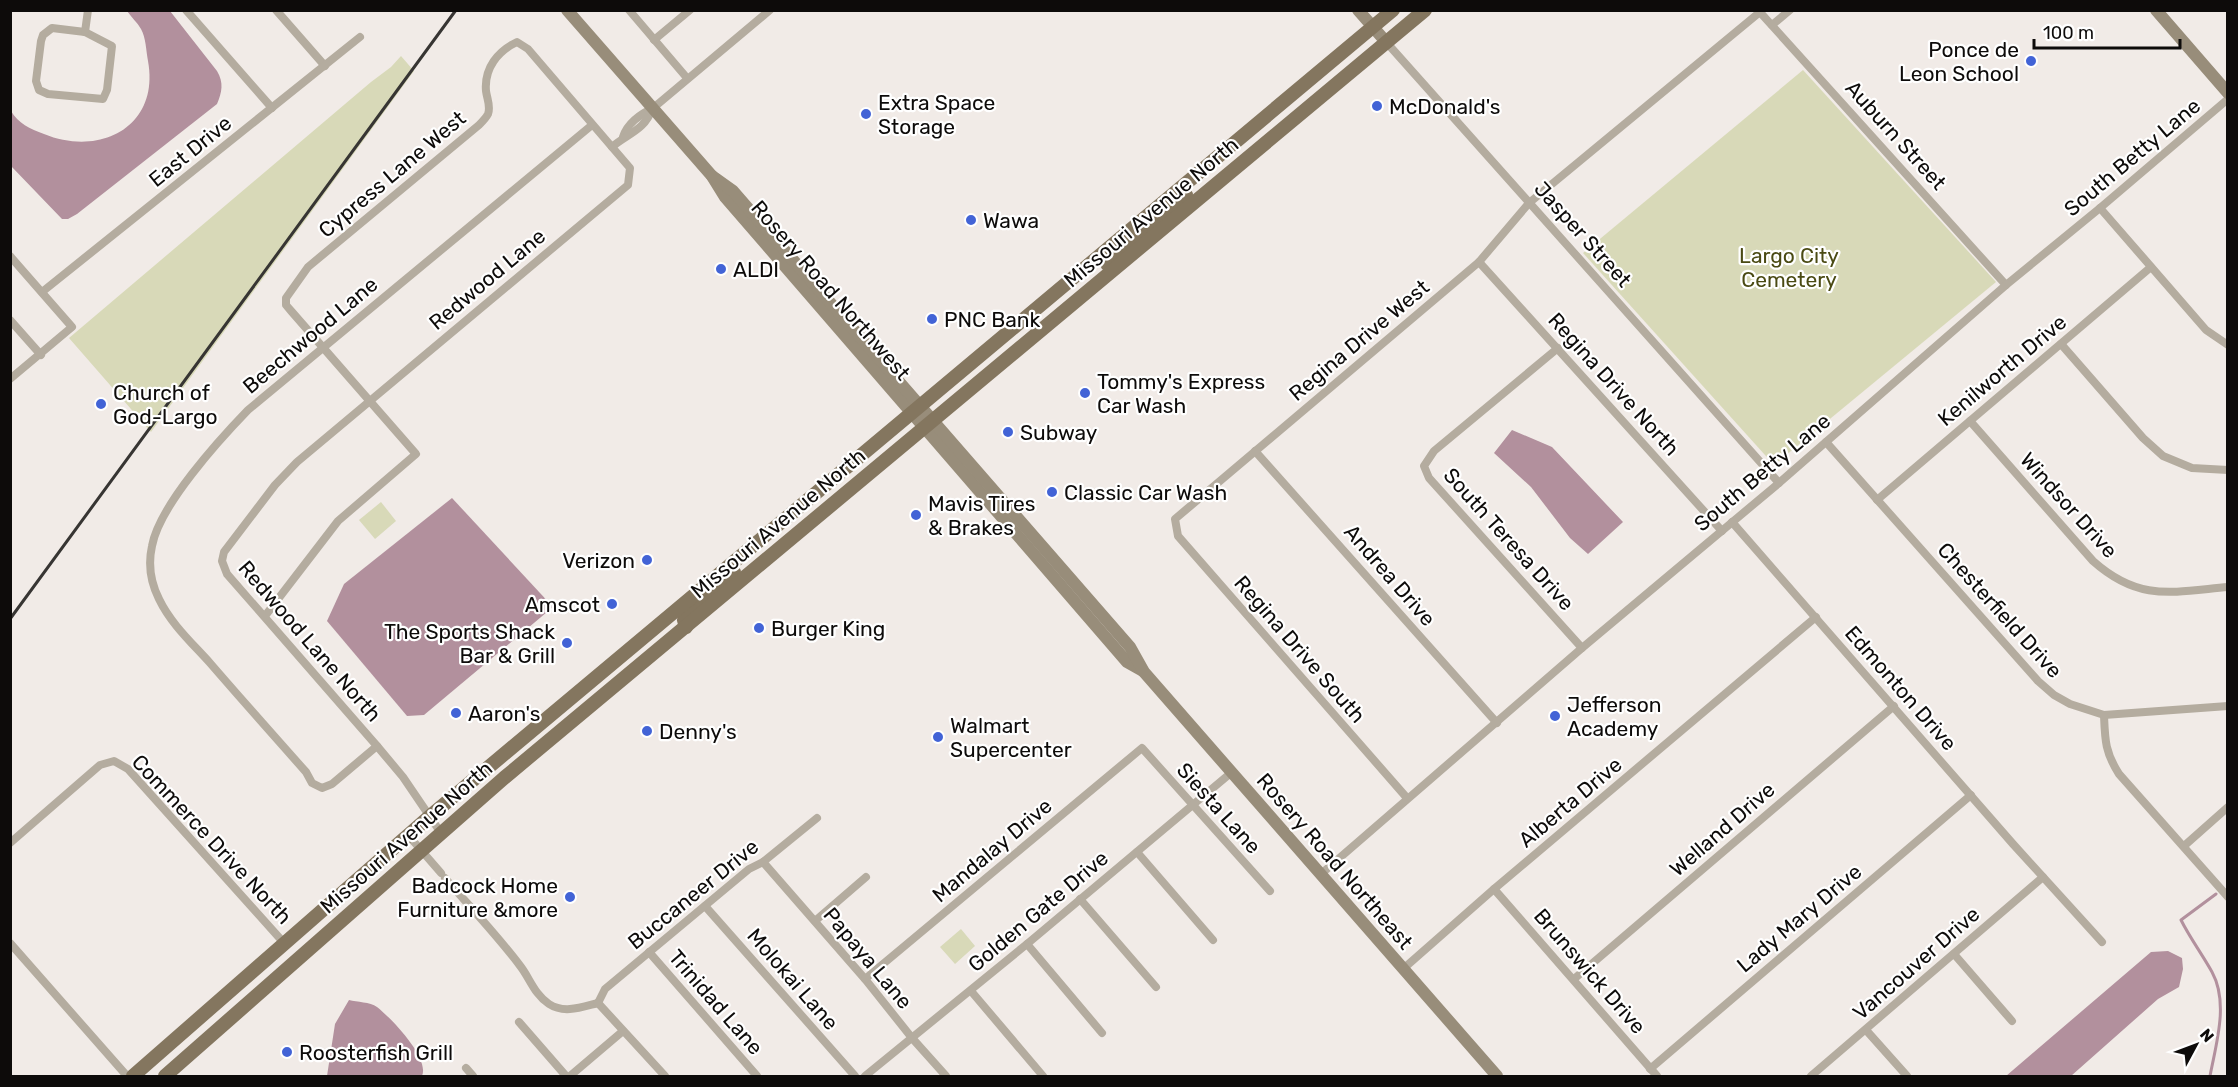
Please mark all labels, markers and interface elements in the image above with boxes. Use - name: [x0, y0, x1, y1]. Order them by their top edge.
- scale bar: [2034, 12, 2180, 50]
- text: 100 m: [2043, 22, 2094, 44]
- place label: Ponce de Leon School: [1899, 37, 2019, 86]
- marker: Ponce de Leon School: [2024, 54, 2038, 68]
- street label: Auburn Street: [1840, 75, 1952, 195]
- place label: Extra Space Storage: [878, 90, 995, 139]
- street label: South Betty Lane: [2059, 93, 2205, 221]
- place label: McDonald's: [1389, 94, 1501, 119]
- marker: McDonald's: [1370, 99, 1384, 113]
- street label: Cypress Lane West: [314, 105, 470, 243]
- marker: Extra Space Storage: [859, 107, 873, 121]
- street label: East Drive: [144, 110, 236, 192]
- street label: Missouri Avenue North: [1059, 132, 1243, 292]
- street label: Jasper Street: [1529, 176, 1637, 292]
- street label: Rosery Road Northwest: [746, 195, 916, 385]
- place label: Wawa: [983, 208, 1039, 233]
- marker: Wawa: [964, 213, 978, 227]
- street label: Redwood Lane: [424, 223, 550, 335]
- park label: Largo City Cemetery: [1739, 243, 1839, 292]
- place label: ALDI: [733, 257, 779, 282]
- marker: ALDI: [714, 262, 728, 276]
- street label: Beechwood Lane: [238, 271, 382, 399]
- street label: Regina Drive West: [1284, 274, 1434, 406]
- place label: PNC Bank: [944, 307, 1041, 332]
- street label: Regina Drive North: [1543, 307, 1685, 461]
- street label: Kenilworth Drive: [1933, 309, 2071, 431]
- marker: PNC Bank: [925, 312, 939, 326]
- place label: Tommy's Express Car Wash: [1097, 369, 1265, 418]
- place label: Church of God-Largo: [113, 380, 218, 429]
- marker: Tommy's Express Car Wash: [1078, 386, 1092, 400]
- marker: Church of God-Largo: [94, 397, 108, 411]
- street label: South Betty Lane: [1689, 408, 1835, 536]
- place label: Subway: [1020, 420, 1098, 445]
- marker: Subway: [1001, 425, 1015, 439]
- street label: Missouri Avenue North: [686, 443, 870, 603]
- street label: Windsor Drive: [2015, 447, 2123, 563]
- street label: South Teresa Drive: [1439, 463, 1579, 615]
- place label: Classic Car Wash: [1064, 480, 1227, 505]
- marker: Classic Car Wash: [1045, 485, 1059, 499]
- place label: Mavis Tires & Brakes: [928, 491, 1036, 540]
- marker: Mavis Tires & Brakes: [909, 508, 923, 522]
- street label: Andrea Drive: [1339, 519, 1441, 631]
- street label: Chesterfield Drive: [1933, 537, 2067, 683]
- place label: Verizon: [562, 548, 635, 573]
- marker: Verizon: [640, 553, 654, 567]
- street label: Redwood Lane North: [233, 555, 387, 727]
- street label: Regina Drive South: [1229, 570, 1371, 728]
- place label: Amscot: [525, 592, 600, 617]
- marker: Amscot: [605, 597, 619, 611]
- place label: Burger King: [771, 616, 885, 641]
- place label: The Sports Shack Bar & Grill: [384, 619, 555, 668]
- marker: Burger King: [752, 621, 766, 635]
- street label: Edmonton Drive: [1840, 621, 1962, 755]
- marker: The Sports Shack Bar & Grill: [560, 636, 574, 650]
- place label: Jefferson Academy: [1567, 692, 1662, 741]
- place label: Aaron's: [468, 701, 540, 726]
- marker: Aaron's: [449, 706, 463, 720]
- marker: Jefferson Academy: [1548, 709, 1562, 723]
- place label: Walmart Supercenter: [950, 713, 1072, 762]
- place label: Denny's: [659, 719, 737, 744]
- marker: Denny's: [640, 724, 654, 738]
- marker: Walmart Supercenter: [931, 730, 945, 744]
- street label: Commerce Drive North: [127, 749, 297, 929]
- street label: Alberta Drive: [1513, 752, 1627, 852]
- street label: Missouri Avenue North: [315, 755, 497, 919]
- street label: Siesta Lane: [1172, 757, 1266, 859]
- street label: Rosery Road Northeast: [1252, 768, 1418, 954]
- street label: Welland Drive: [1664, 777, 1780, 881]
- street label: Mandalay Drive: [927, 793, 1057, 907]
- street label: Buccaneer Drive: [623, 834, 763, 954]
- street label: Golden Gate Drive: [963, 845, 1113, 977]
- street label: Lady Mary Drive: [1732, 859, 1866, 977]
- place label: Badcock Home Furniture &more: [397, 873, 558, 922]
- marker: Badcock Home Furniture &more: [563, 890, 577, 904]
- street label: Vancouver Drive: [1848, 901, 1984, 1025]
- street label: Papaya Lane: [818, 902, 918, 1014]
- street label: Brunswick Drive: [1529, 903, 1651, 1039]
- street label: Molokai Lane: [742, 923, 844, 1035]
- street label: Trinidad Lane: [664, 944, 768, 1060]
- north arrow: [2166, 1015, 2226, 1075]
- text: N: [2196, 1025, 2218, 1046]
- place label: Roosterfish Grill: [299, 1040, 453, 1065]
- marker: Roosterfish Grill: [280, 1045, 294, 1059]

